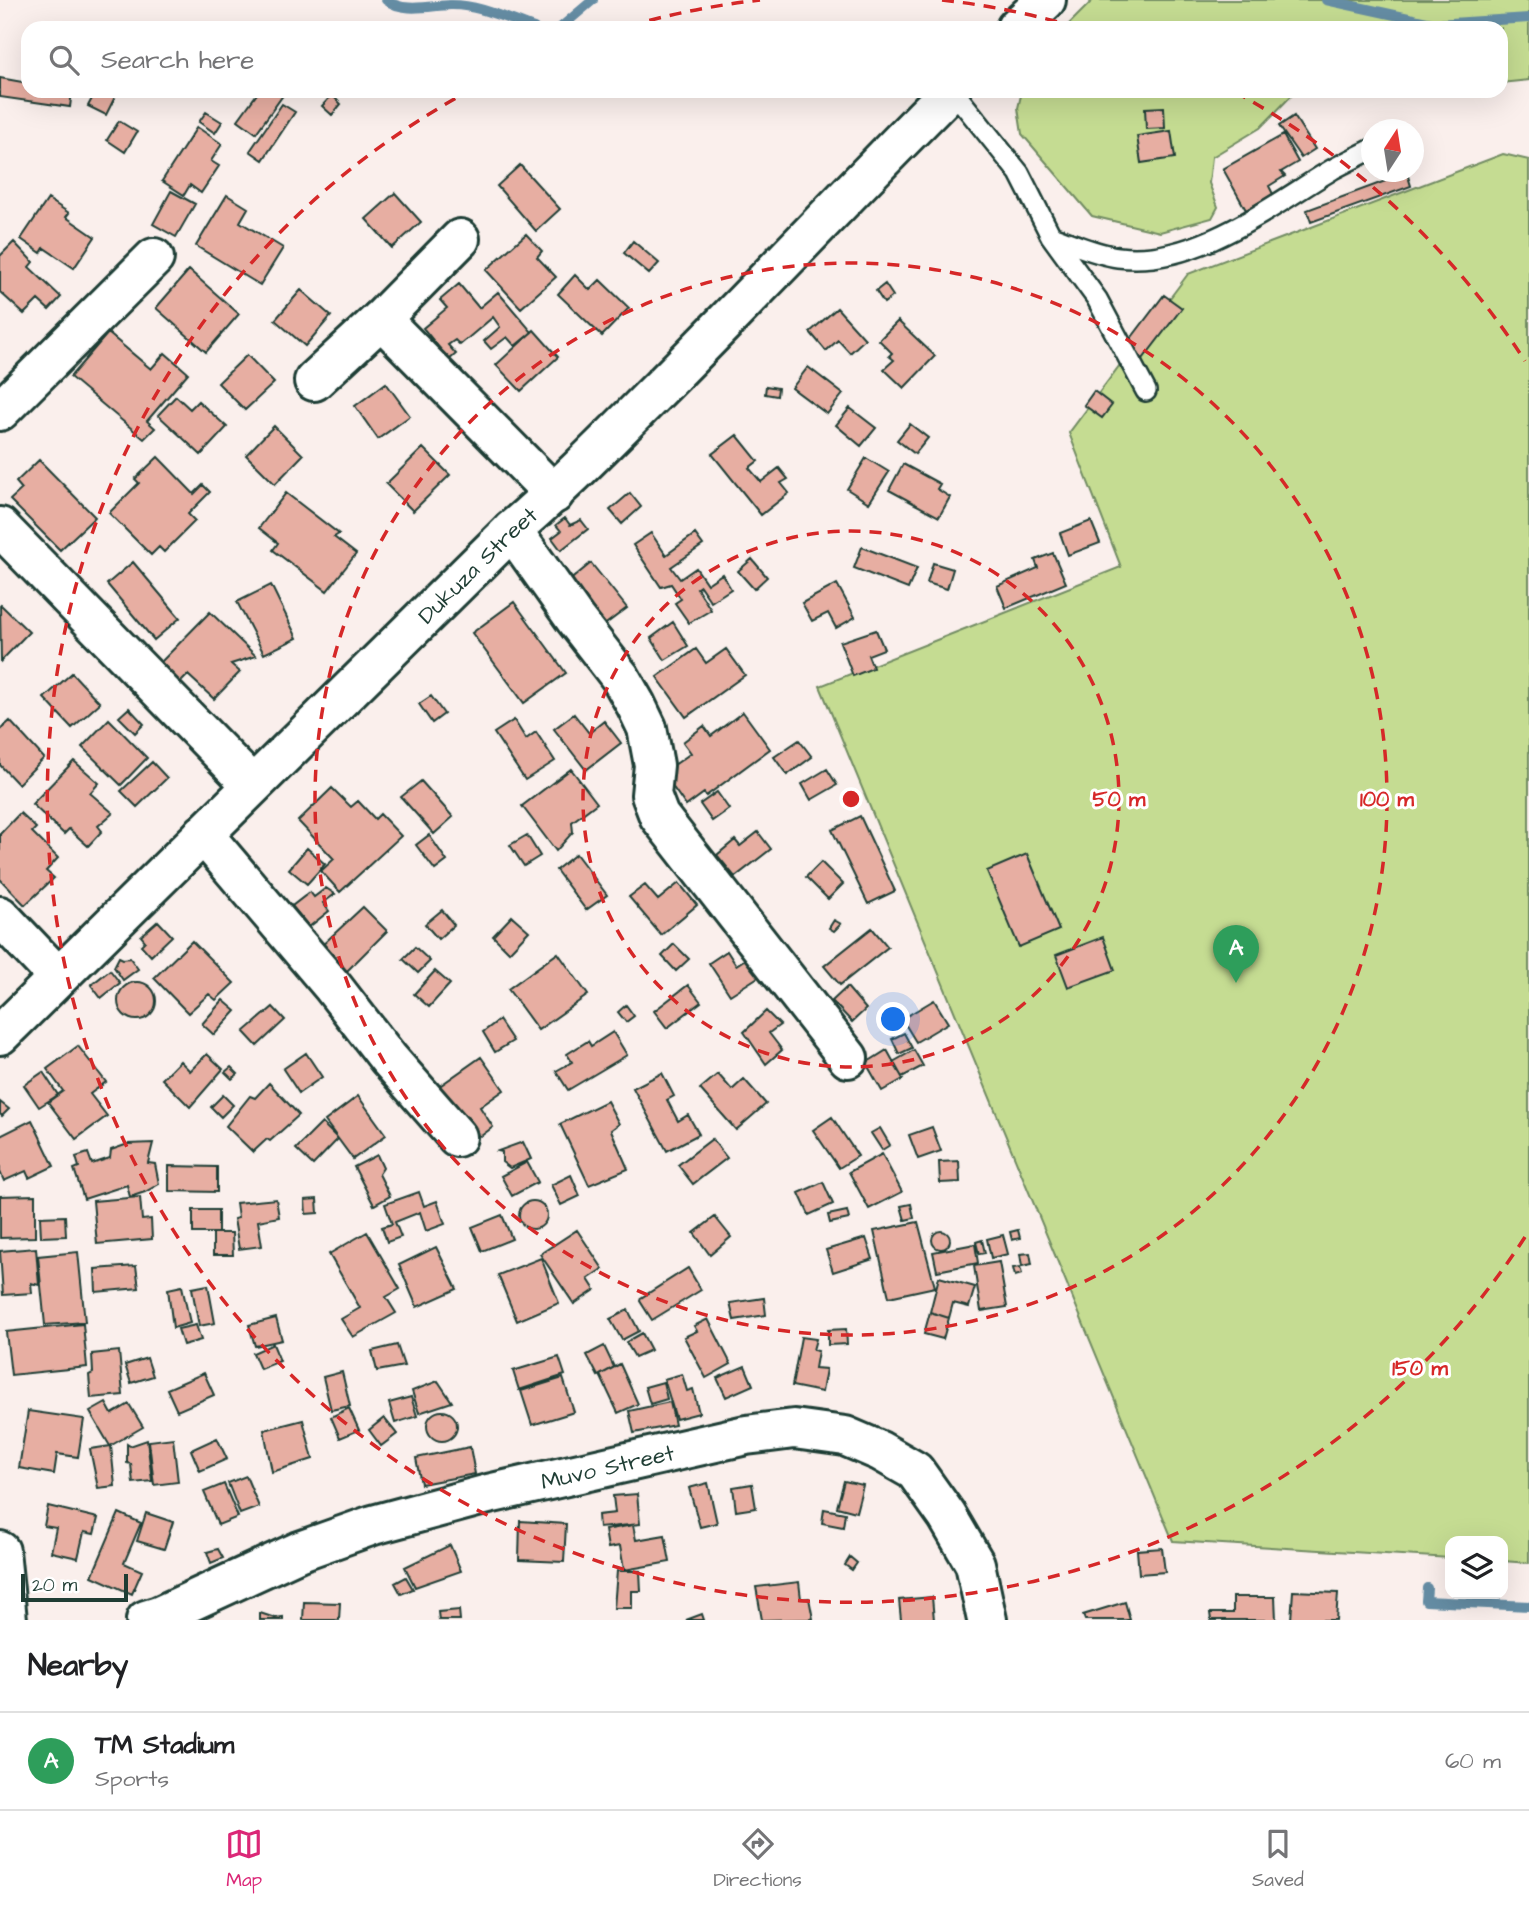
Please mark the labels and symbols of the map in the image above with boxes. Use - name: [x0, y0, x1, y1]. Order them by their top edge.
- north arrow: [1361, 119, 1424, 182]
- street label: Dukuza Street: [411, 499, 545, 631]
- text: 50 m: [1093, 785, 1146, 814]
- text: 100 m: [1360, 785, 1415, 814]
- centre of rings: [839, 787, 863, 811]
- pin: A: [1213, 925, 1259, 983]
- your location: [876, 1002, 910, 1036]
- text: 150 m: [1392, 1354, 1448, 1383]
- street label: Muvo Street: [538, 1437, 678, 1498]
- scale bar: [21, 1571, 128, 1603]

